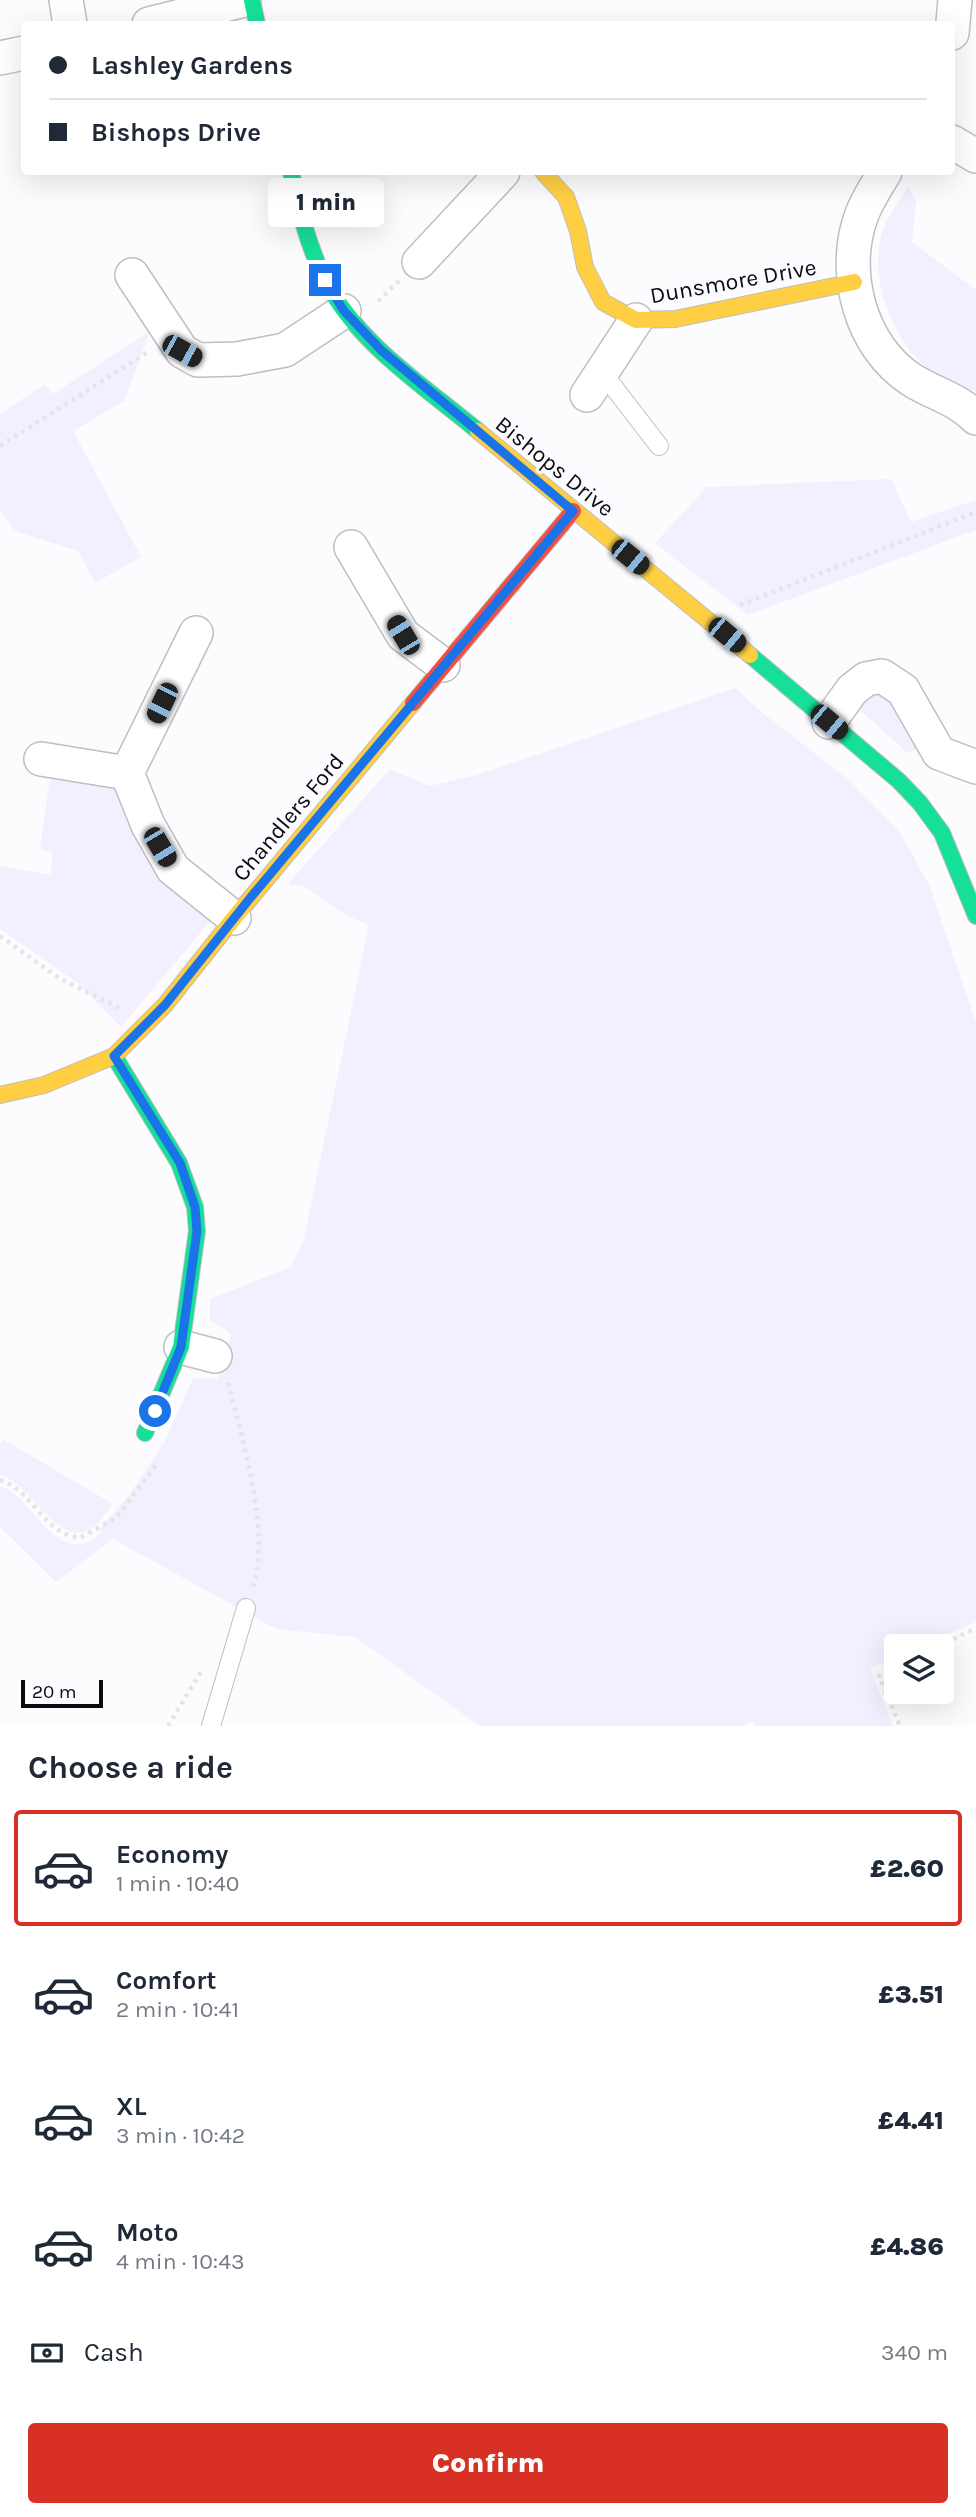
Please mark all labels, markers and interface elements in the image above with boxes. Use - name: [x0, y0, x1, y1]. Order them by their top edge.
- text: Lashley Gardens: [91, 50, 293, 81]
- text: Bishops Drive: [91, 117, 261, 148]
- callout: 1 min: [267, 178, 383, 228]
- text: 1 min: [296, 189, 356, 216]
- street label: Dunsmore Drive: [648, 254, 818, 309]
- route end: [309, 264, 341, 296]
- car: [159, 332, 206, 370]
- street label: Bishops Drive: [490, 410, 619, 522]
- car: [608, 536, 653, 578]
- car: [384, 612, 423, 658]
- car: [705, 613, 750, 657]
- car: [144, 680, 181, 726]
- car: [807, 700, 852, 744]
- street label: Chandlers Ford: [227, 748, 350, 887]
- car: [141, 824, 180, 870]
- route start: [139, 1395, 171, 1427]
- map controls: [884, 1634, 954, 1704]
- button: layers: [884, 1634, 954, 1704]
- scale bar: [21, 1677, 103, 1709]
- text: 20 m: [32, 1681, 77, 1703]
- text: Choose a ride: [28, 1749, 233, 1786]
- icon: car: [32, 1837, 95, 1900]
- text: Economy: [116, 1839, 228, 1870]
- text: £2.60: [870, 1853, 944, 1884]
- text: 1 min · 10:40: [116, 1870, 239, 1897]
- icon: car: [32, 1963, 95, 2026]
- text: Comfort: [116, 1965, 217, 1996]
- text: £3.51: [878, 1979, 944, 2010]
- text: 2 min · 10:41: [116, 1996, 239, 2023]
- icon: car: [32, 2089, 95, 2152]
- text: XL: [116, 2091, 147, 2122]
- text: £4.41: [878, 2105, 944, 2136]
- text: 3 min · 10:42: [116, 2122, 245, 2149]
- icon: car: [32, 2215, 95, 2278]
- text: Moto: [116, 2217, 178, 2248]
- text: £4.86: [870, 2231, 944, 2262]
- text: 4 min · 10:43: [116, 2248, 245, 2275]
- icon: cash: [28, 2334, 66, 2372]
- text: Cash: [84, 2337, 144, 2368]
- text: 340 m: [881, 2339, 948, 2366]
- button: Confirm: [28, 2423, 948, 2503]

